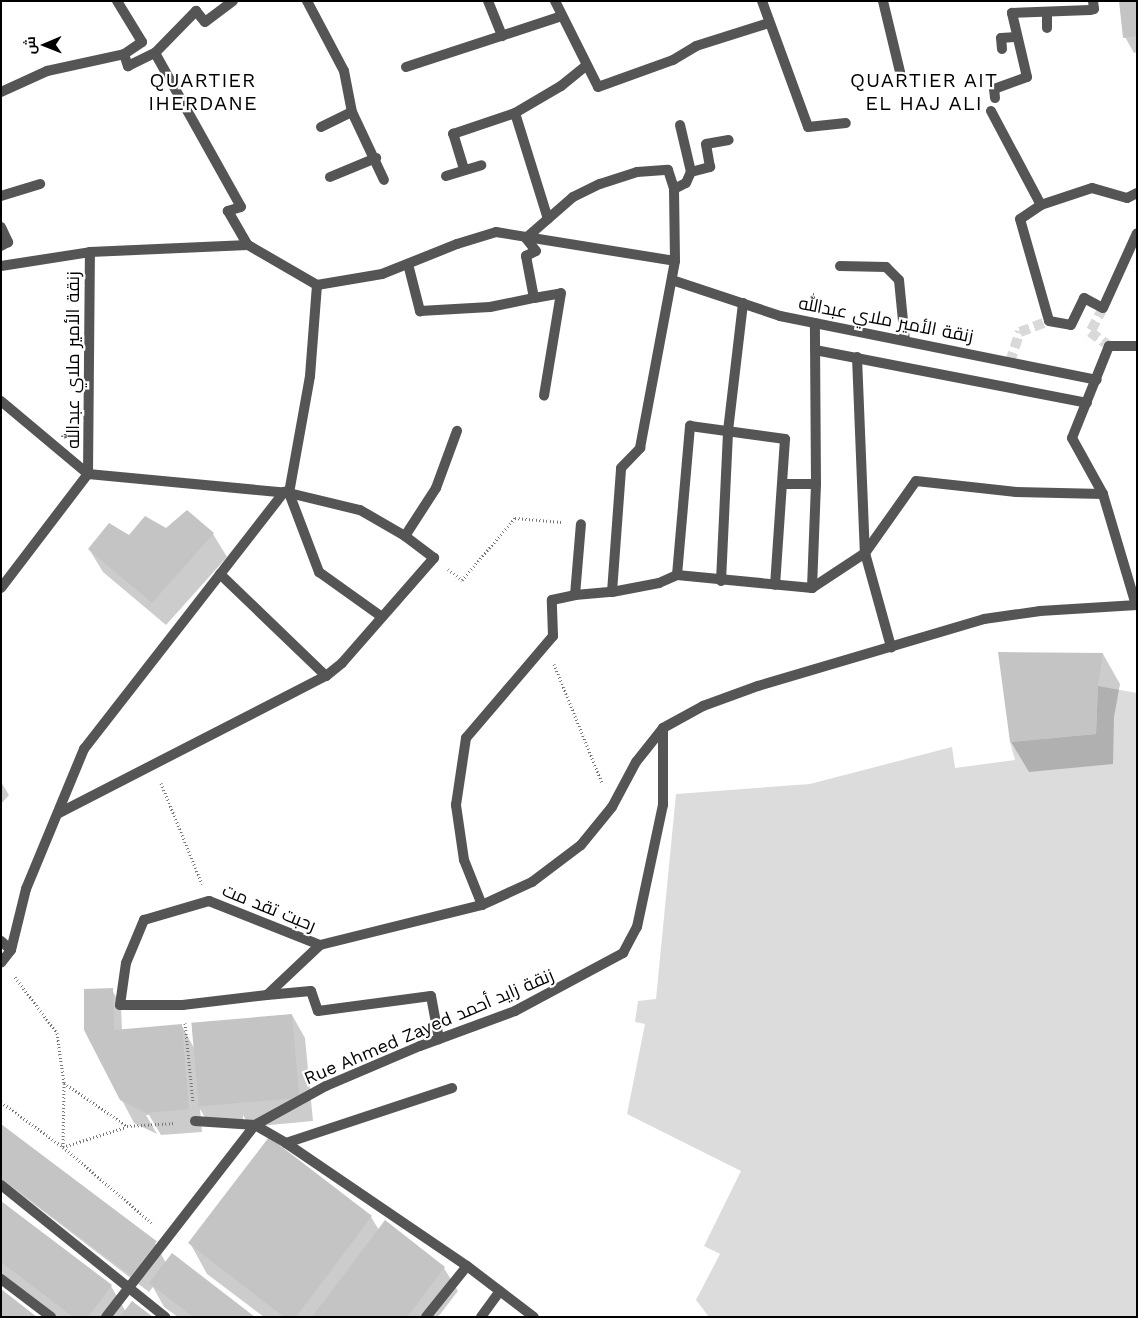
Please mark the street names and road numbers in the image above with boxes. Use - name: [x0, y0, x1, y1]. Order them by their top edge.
- street label: زنقة الأمير ملاي عبدالله: [62, 271, 84, 449]
- street label: زنقة الأمير ملاي عبدالله: [797, 292, 975, 348]
- street label: رحبت تقد مت: [219, 879, 319, 937]
- street label: Rue Ahmed Zayed زنقة زايد أحمد: [301, 964, 557, 1090]

